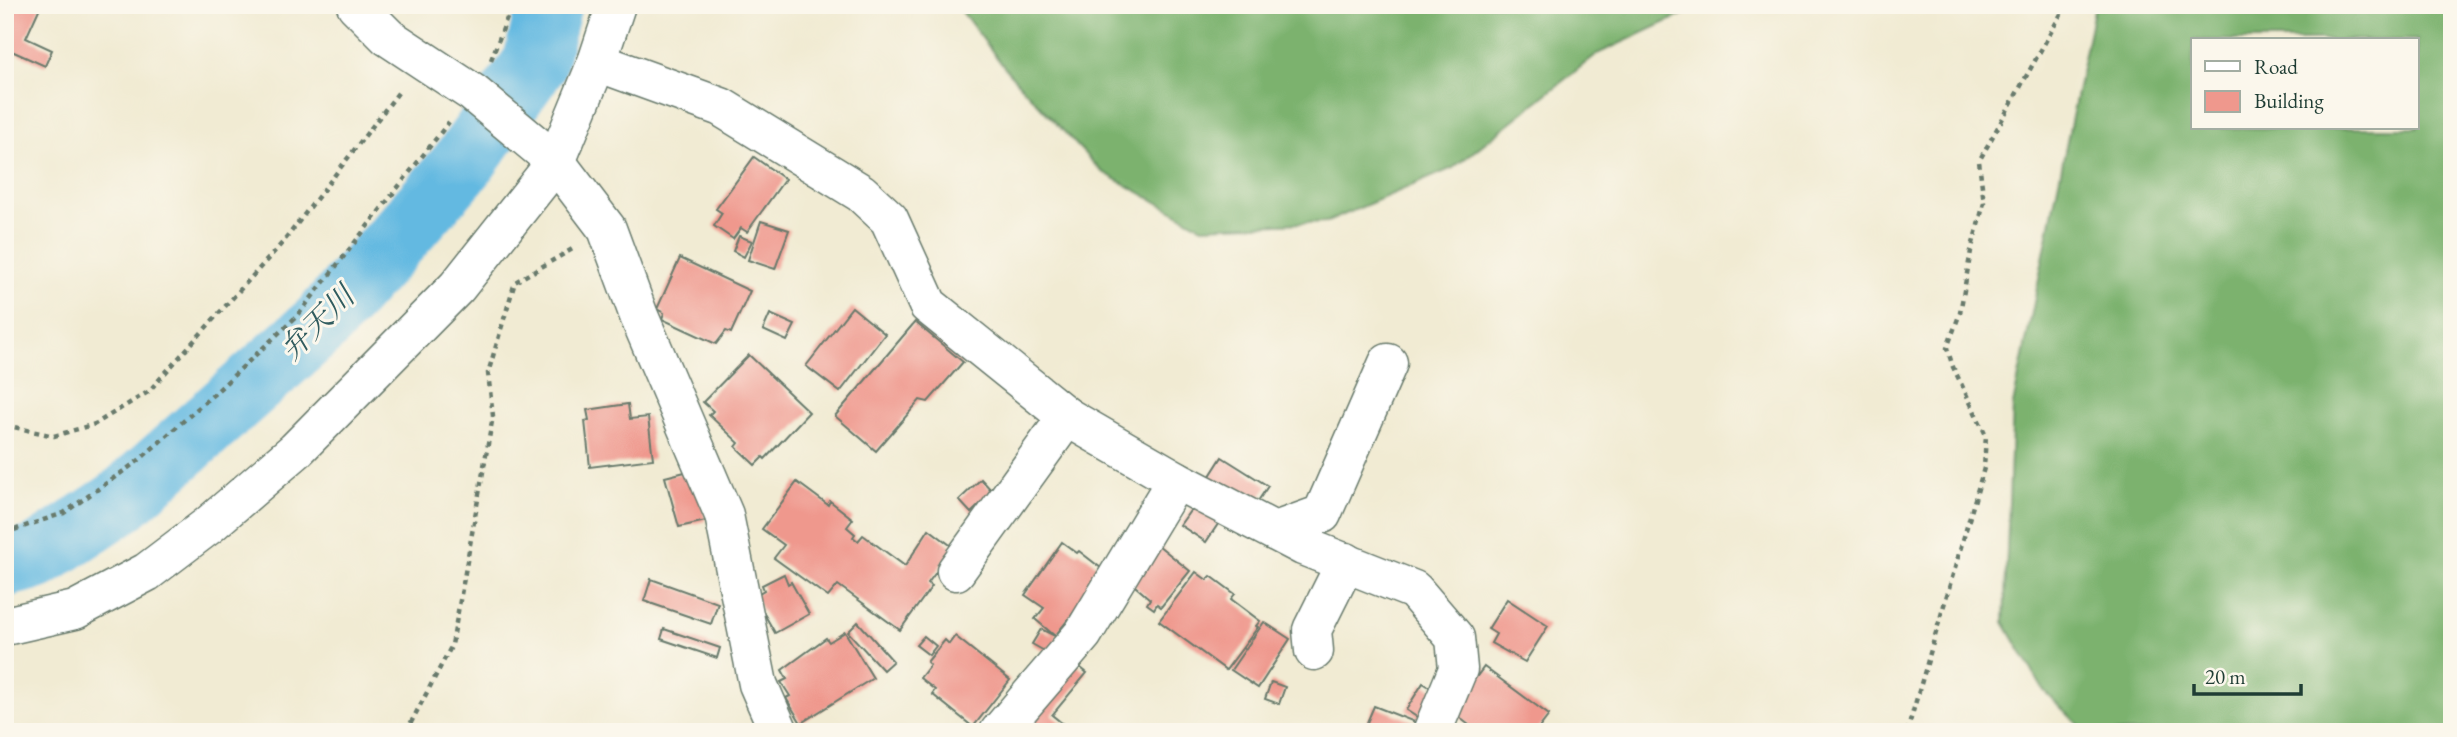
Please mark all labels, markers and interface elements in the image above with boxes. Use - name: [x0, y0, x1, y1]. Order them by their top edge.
- legend: [2191, 38, 2418, 130]
- text: Road: [2254, 53, 2298, 80]
- text: Building: [2254, 87, 2324, 114]
- water label: 弁天川: [271, 275, 364, 368]
- scale bar: [2194, 653, 2301, 697]
- text: 20 m: [2205, 663, 2246, 690]

